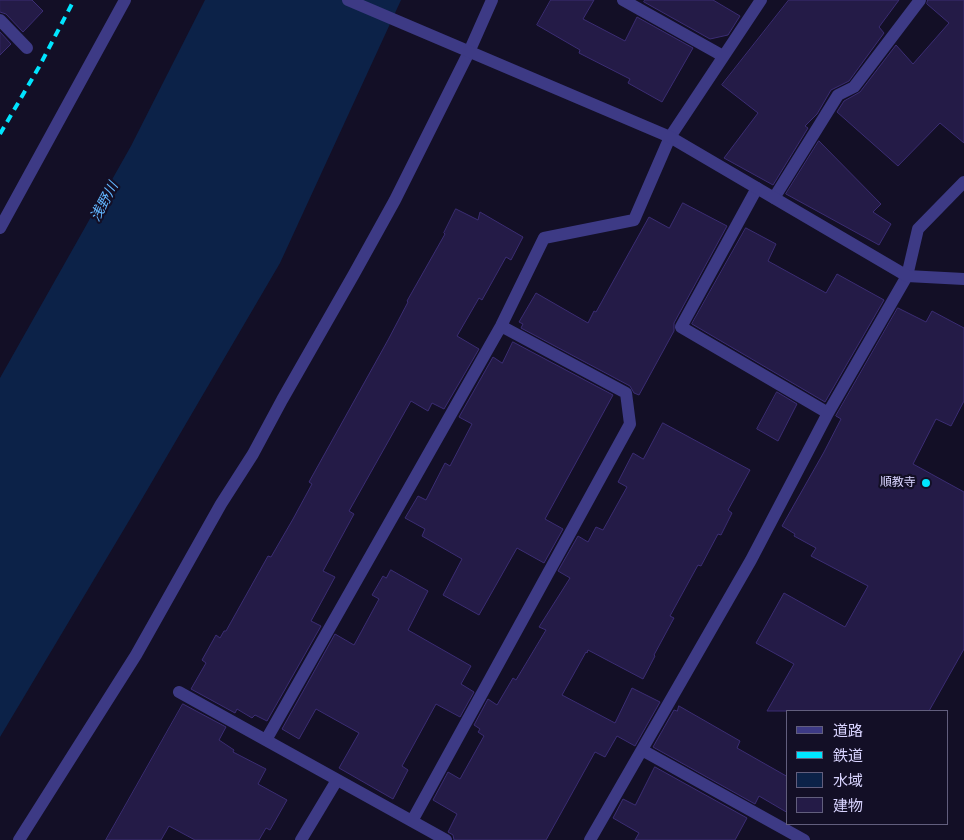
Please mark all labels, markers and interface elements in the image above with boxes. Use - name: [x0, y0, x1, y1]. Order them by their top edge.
- water label: 浅野川: [88, 180, 122, 224]
- place label: 順教寺: [880, 476, 916, 490]
- marker: 順教寺: [920, 477, 932, 489]
- legend: [786, 710, 949, 825]
- text: 道路: [833, 722, 863, 740]
- text: 鉄道: [833, 747, 863, 765]
- text: 水域: [833, 772, 863, 790]
- text: 建物: [833, 797, 863, 815]

